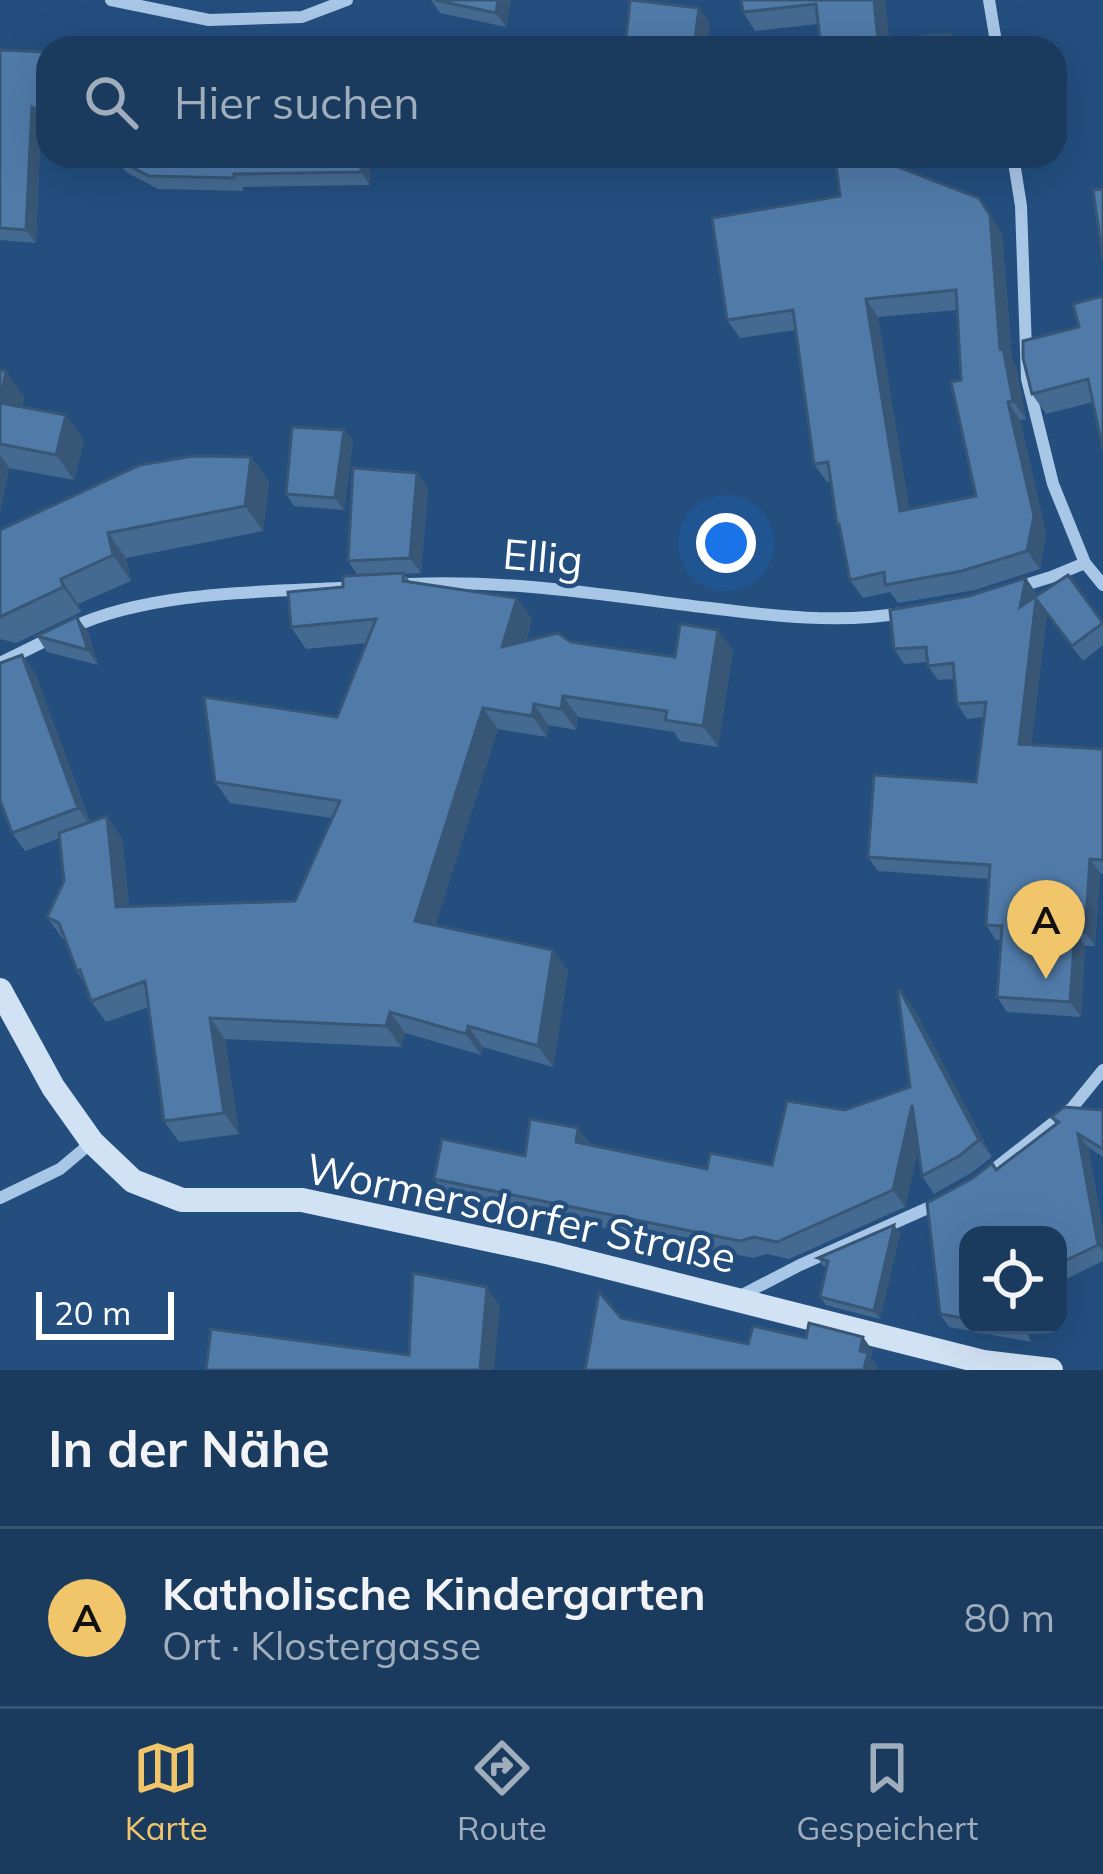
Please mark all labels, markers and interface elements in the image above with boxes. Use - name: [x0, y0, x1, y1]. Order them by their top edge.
- search box: [36, 36, 1067, 168]
- icon: search: [78, 69, 144, 135]
- text: Hier suchen: [174, 74, 420, 130]
- your location: [696, 513, 756, 573]
- street label: Ellig: [501, 527, 585, 586]
- pin: A: [1007, 880, 1085, 979]
- street label: Wormersdorfer Straße: [301, 1141, 741, 1284]
- map controls: [959, 1226, 1067, 1334]
- button: locate: [959, 1226, 1067, 1334]
- scale bar: [36, 1286, 174, 1339]
- text: 20 m: [54, 1292, 131, 1333]
- text: In der Nähe: [48, 1416, 330, 1480]
- text: Katholische Kindergarten: [162, 1565, 706, 1621]
- text: A: [72, 1593, 102, 1642]
- text: 80 m: [964, 1593, 1055, 1642]
- text: Ort · Klostergasse: [162, 1621, 481, 1670]
- tab: Karte: [125, 1735, 208, 1848]
- tab: Route: [457, 1735, 547, 1848]
- tab: Gespeichert: [796, 1735, 978, 1848]

